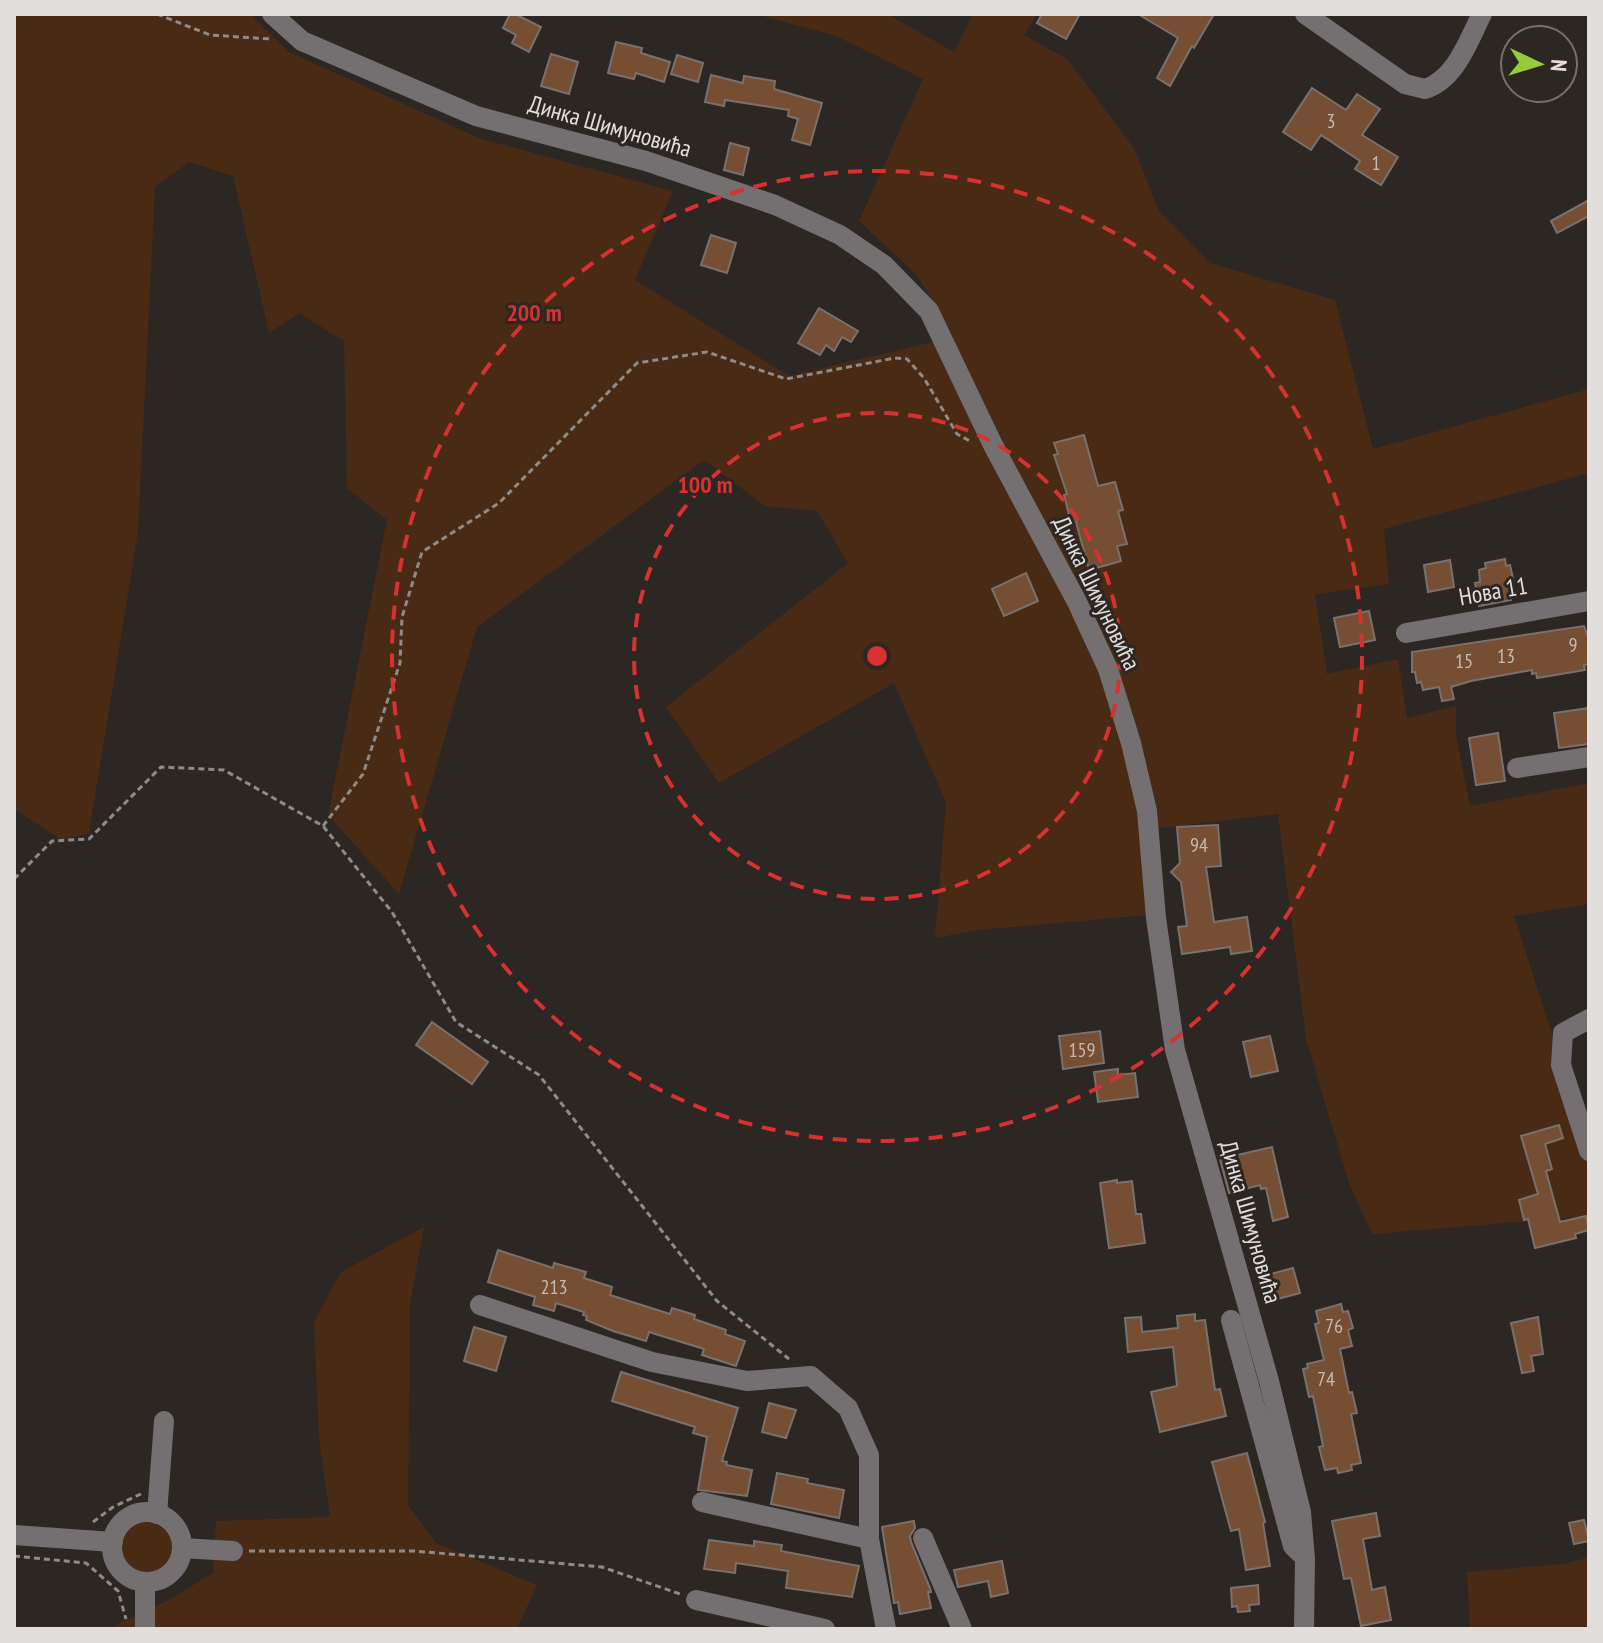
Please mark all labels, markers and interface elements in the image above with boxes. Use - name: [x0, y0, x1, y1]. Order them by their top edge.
- north arrow: [1499, 24, 1579, 104]
- text: N: [1545, 58, 1573, 72]
- street label: Динка Шимуновића: [525, 88, 695, 164]
- house number: 3: [1327, 108, 1336, 134]
- house number: 1: [1372, 150, 1381, 176]
- text: 200 m: [506, 297, 562, 328]
- text: 100 m: [677, 469, 733, 500]
- street label: Динка Шимуновића: [1046, 511, 1148, 675]
- street label: Нова 11: [1456, 570, 1530, 612]
- house number: 9: [1569, 632, 1578, 658]
- centre of rings: [863, 642, 891, 670]
- house number: 13: [1497, 643, 1515, 669]
- house number: 15: [1455, 648, 1473, 674]
- house number: 94: [1190, 832, 1208, 858]
- house number: 159: [1069, 1037, 1096, 1063]
- street label: Динка Шимуновића: [1213, 1137, 1289, 1307]
- house number: 213: [541, 1274, 568, 1300]
- house number: 76: [1325, 1313, 1343, 1339]
- house number: 74: [1317, 1366, 1335, 1392]

